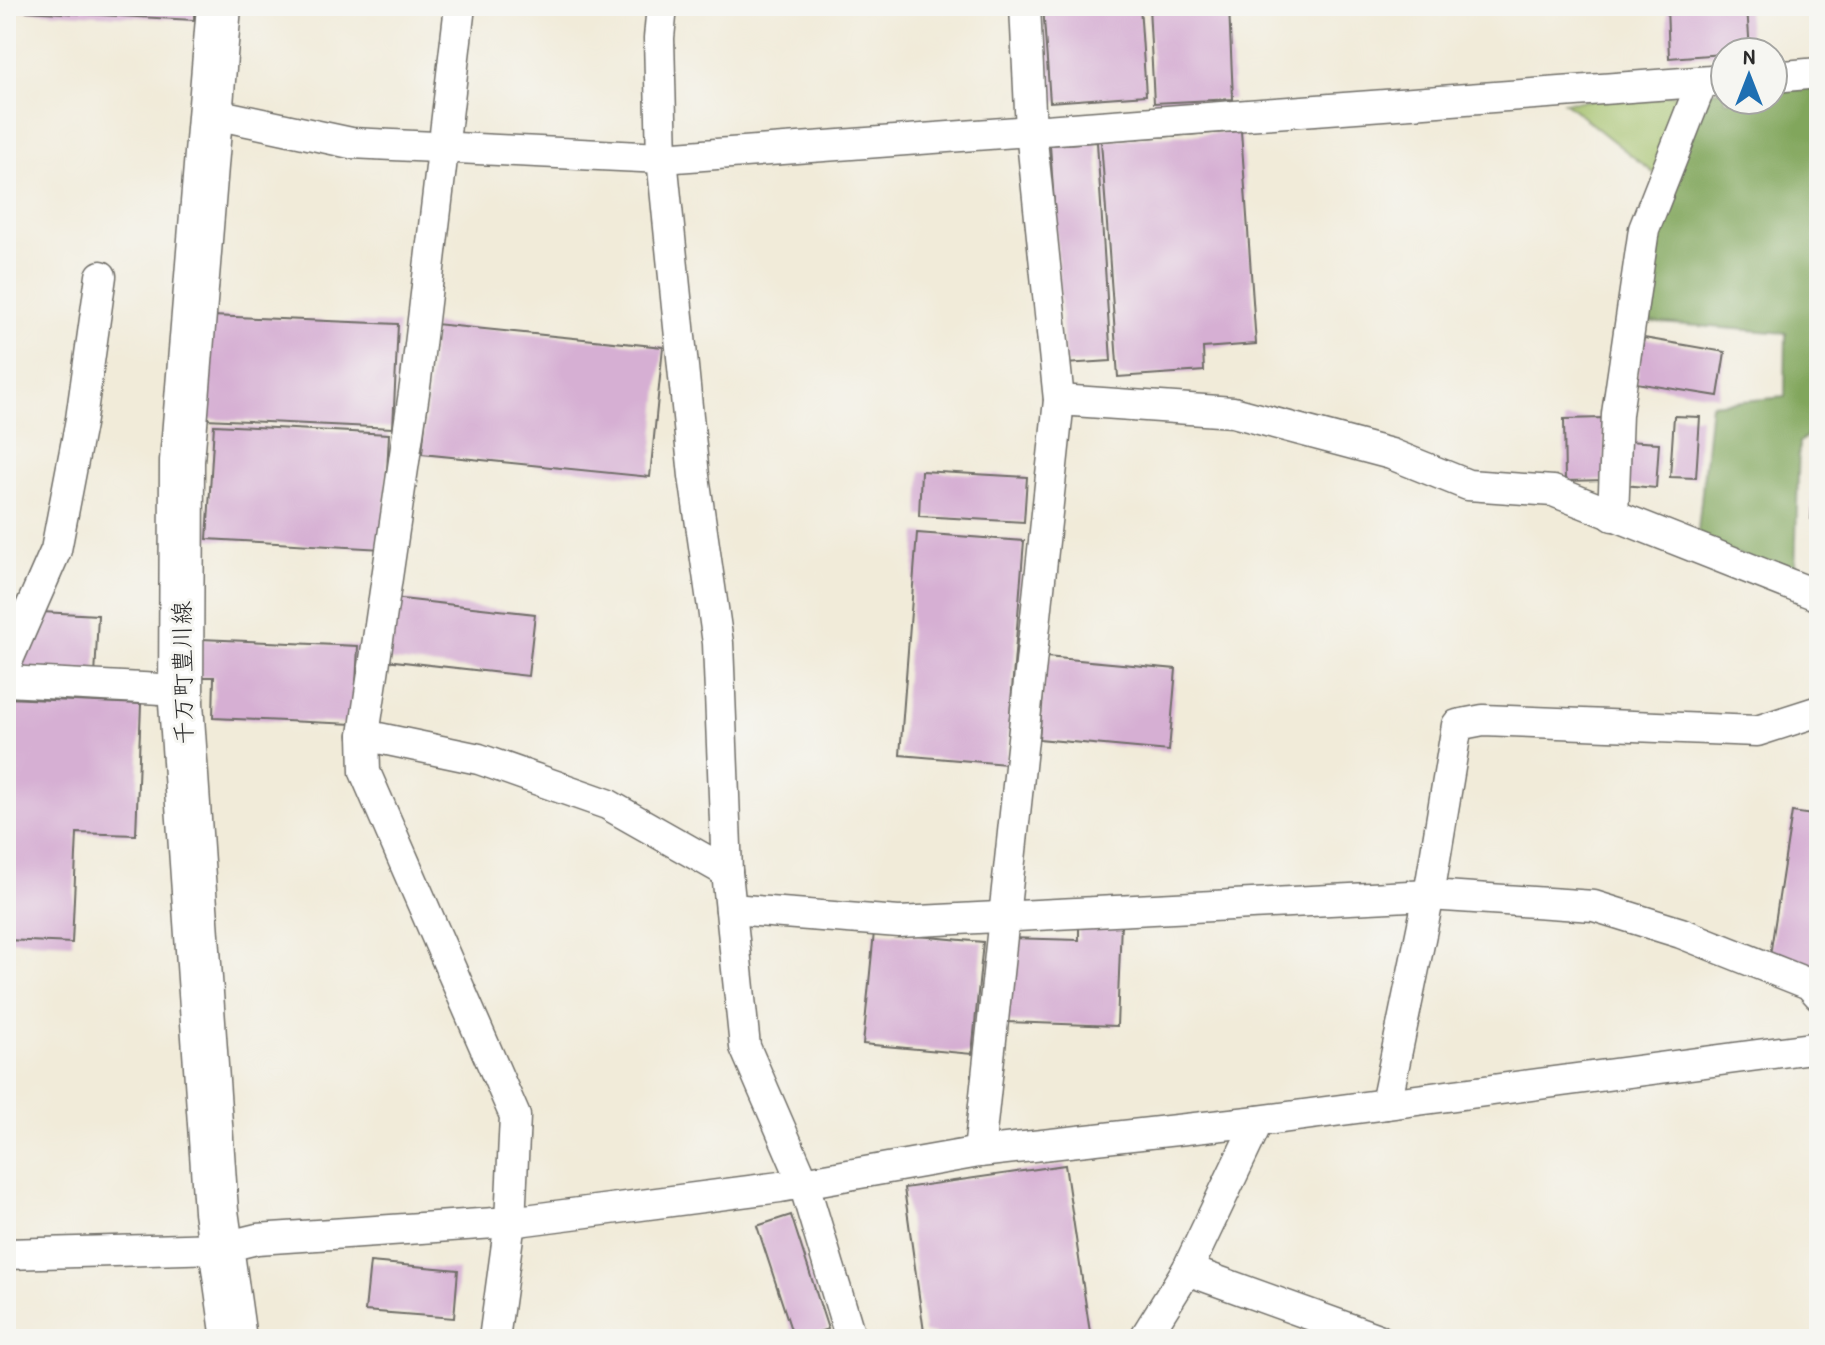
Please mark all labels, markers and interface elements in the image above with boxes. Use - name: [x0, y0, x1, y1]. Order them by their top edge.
- north arrow: [1709, 36, 1789, 116]
- text: N: [1743, 41, 1755, 71]
- street label: 千万町豊川線: [165, 601, 199, 745]

